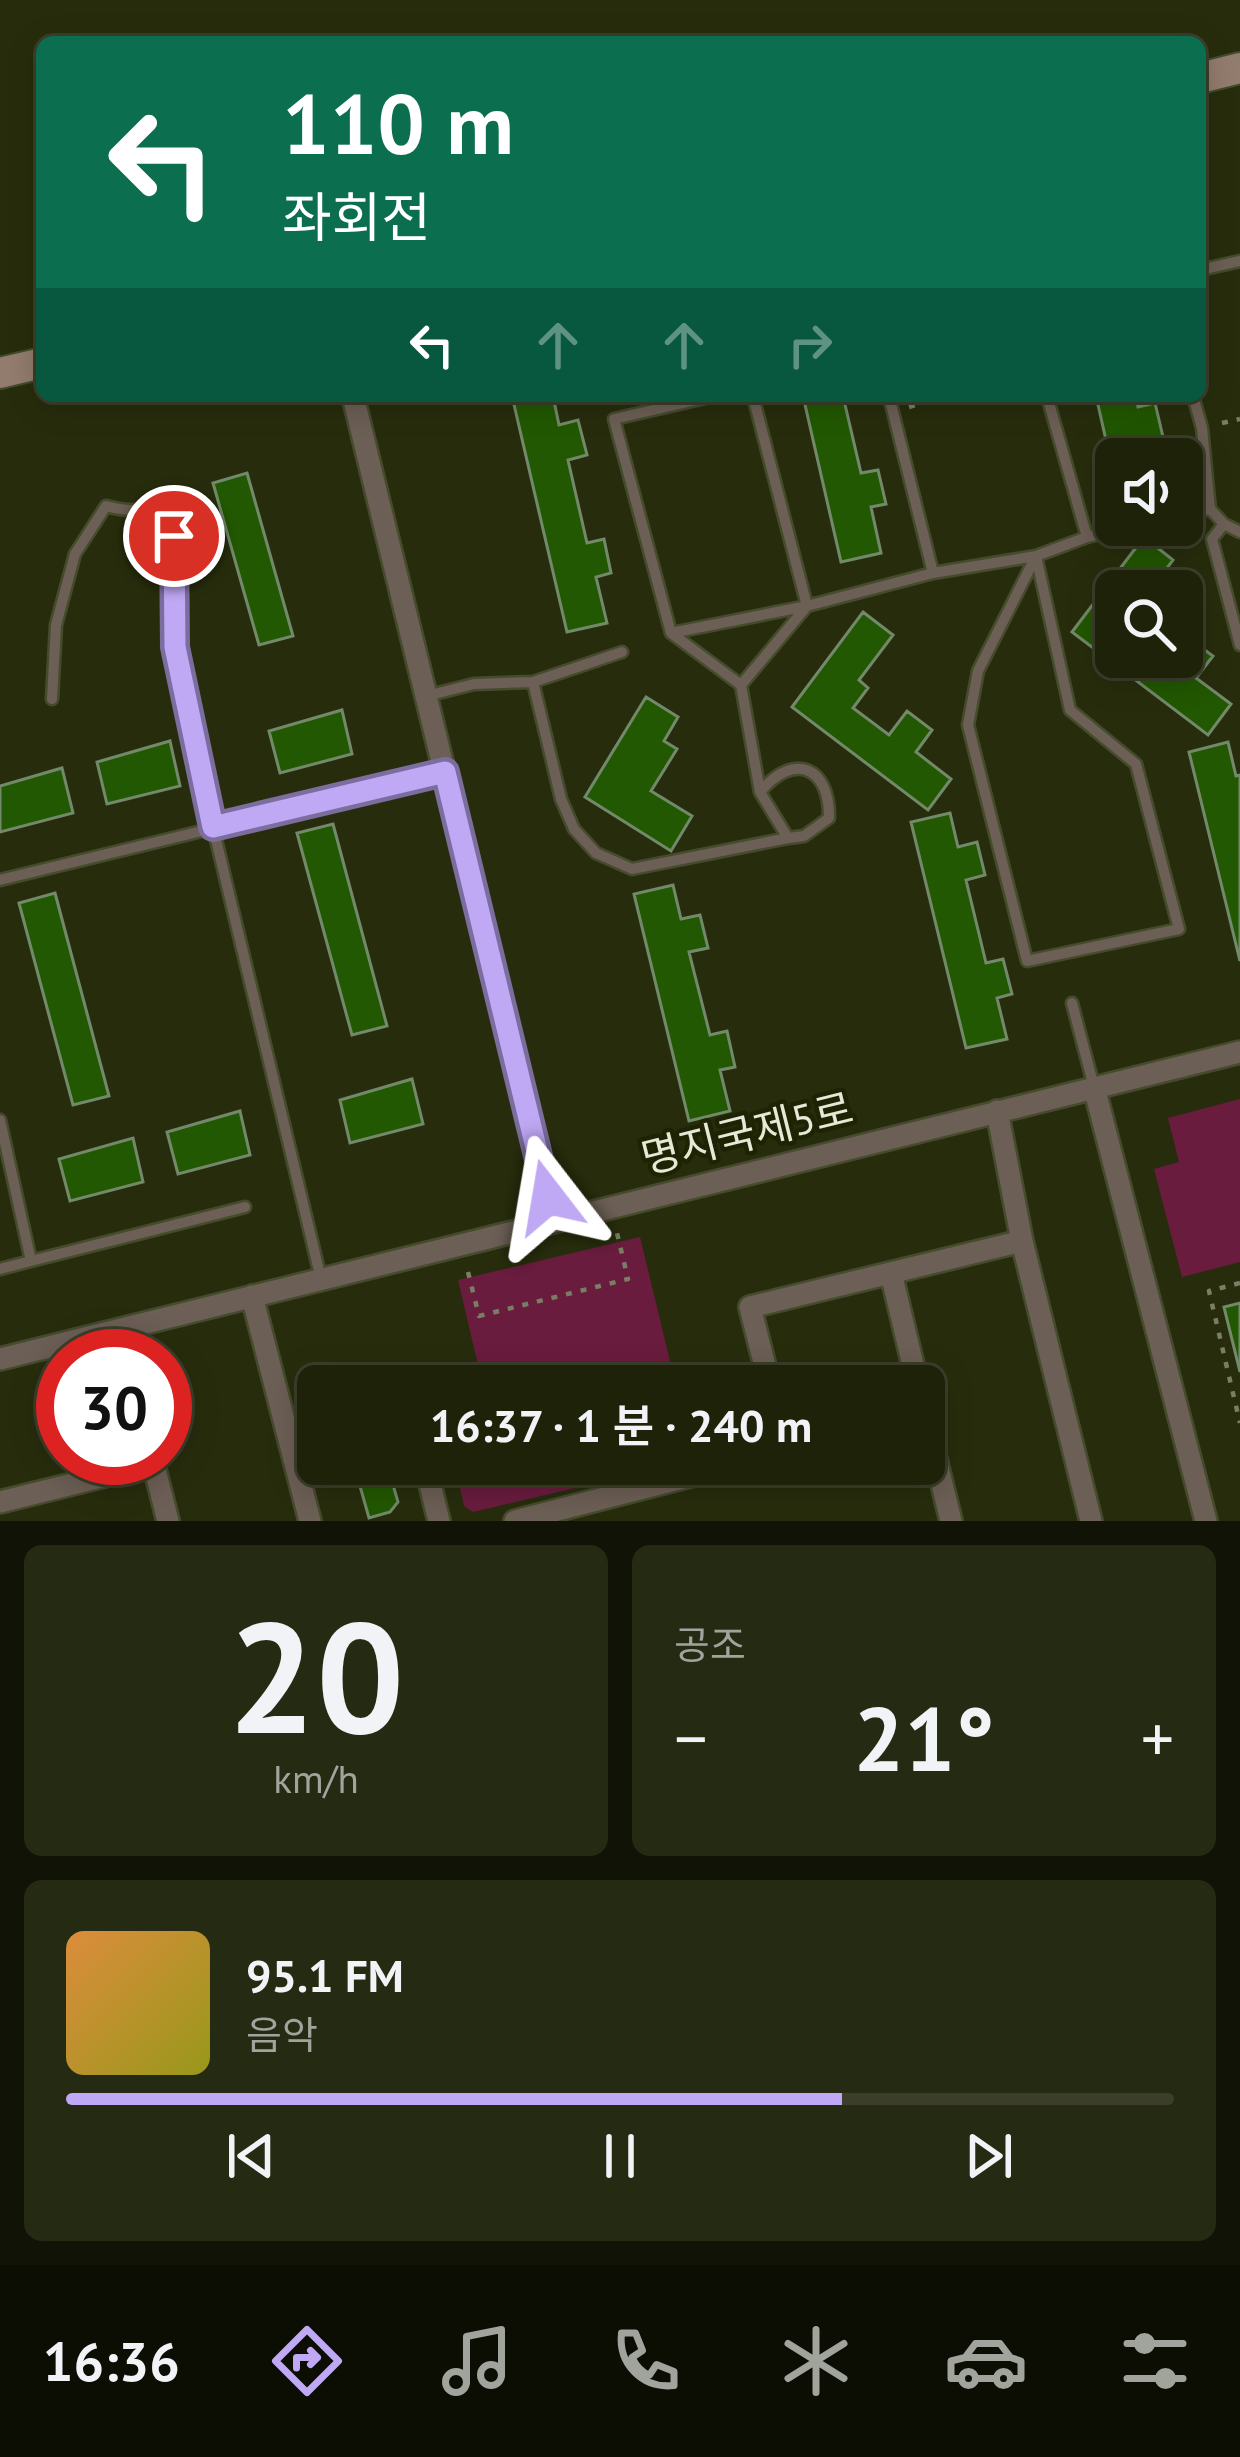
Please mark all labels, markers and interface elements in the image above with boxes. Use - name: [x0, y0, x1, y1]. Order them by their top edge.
- text: 110 m: [282, 68, 514, 177]
- icon: left: [84, 84, 240, 240]
- text: 좌회전: [282, 182, 431, 252]
- icon: left: [399, 312, 465, 378]
- icon: ahead: [525, 312, 591, 378]
- icon: ahead: [651, 312, 717, 378]
- icon: right: [777, 312, 843, 378]
- map controls: [1095, 438, 1203, 678]
- button: sound: [1095, 438, 1203, 546]
- pin: [123, 485, 225, 587]
- icon: arrive: [141, 503, 207, 569]
- button: search: [1095, 570, 1203, 678]
- street label: 명지국제5로: [635, 1080, 858, 1185]
- position arrow: [485, 1134, 611, 1260]
- speed limit sign: 30: [36, 1329, 192, 1485]
- text: 16:37 · 1 분 · 240 m: [430, 1396, 812, 1454]
- text: 20: [228, 1574, 404, 1776]
- text: 공조: [674, 1619, 746, 1670]
- text: 21°: [853, 1679, 995, 1796]
- text: −: [674, 1695, 707, 1780]
- text: +: [1141, 1695, 1174, 1780]
- text: km/h: [273, 1753, 359, 1804]
- text: 95.1 FM: [246, 1946, 404, 2004]
- text: 음악: [246, 2009, 318, 2060]
- icon: previous: [218, 2123, 284, 2189]
- icon: pause: [587, 2123, 653, 2189]
- icon: next: [956, 2123, 1022, 2189]
- icon: directions: [265, 2319, 349, 2403]
- icon: music: [435, 2319, 519, 2403]
- icon: phone: [604, 2319, 688, 2403]
- icon: climate: [774, 2319, 858, 2403]
- icon: car: [944, 2319, 1028, 2403]
- icon: filters: [1113, 2319, 1197, 2403]
- text: 16:36: [43, 2326, 180, 2396]

